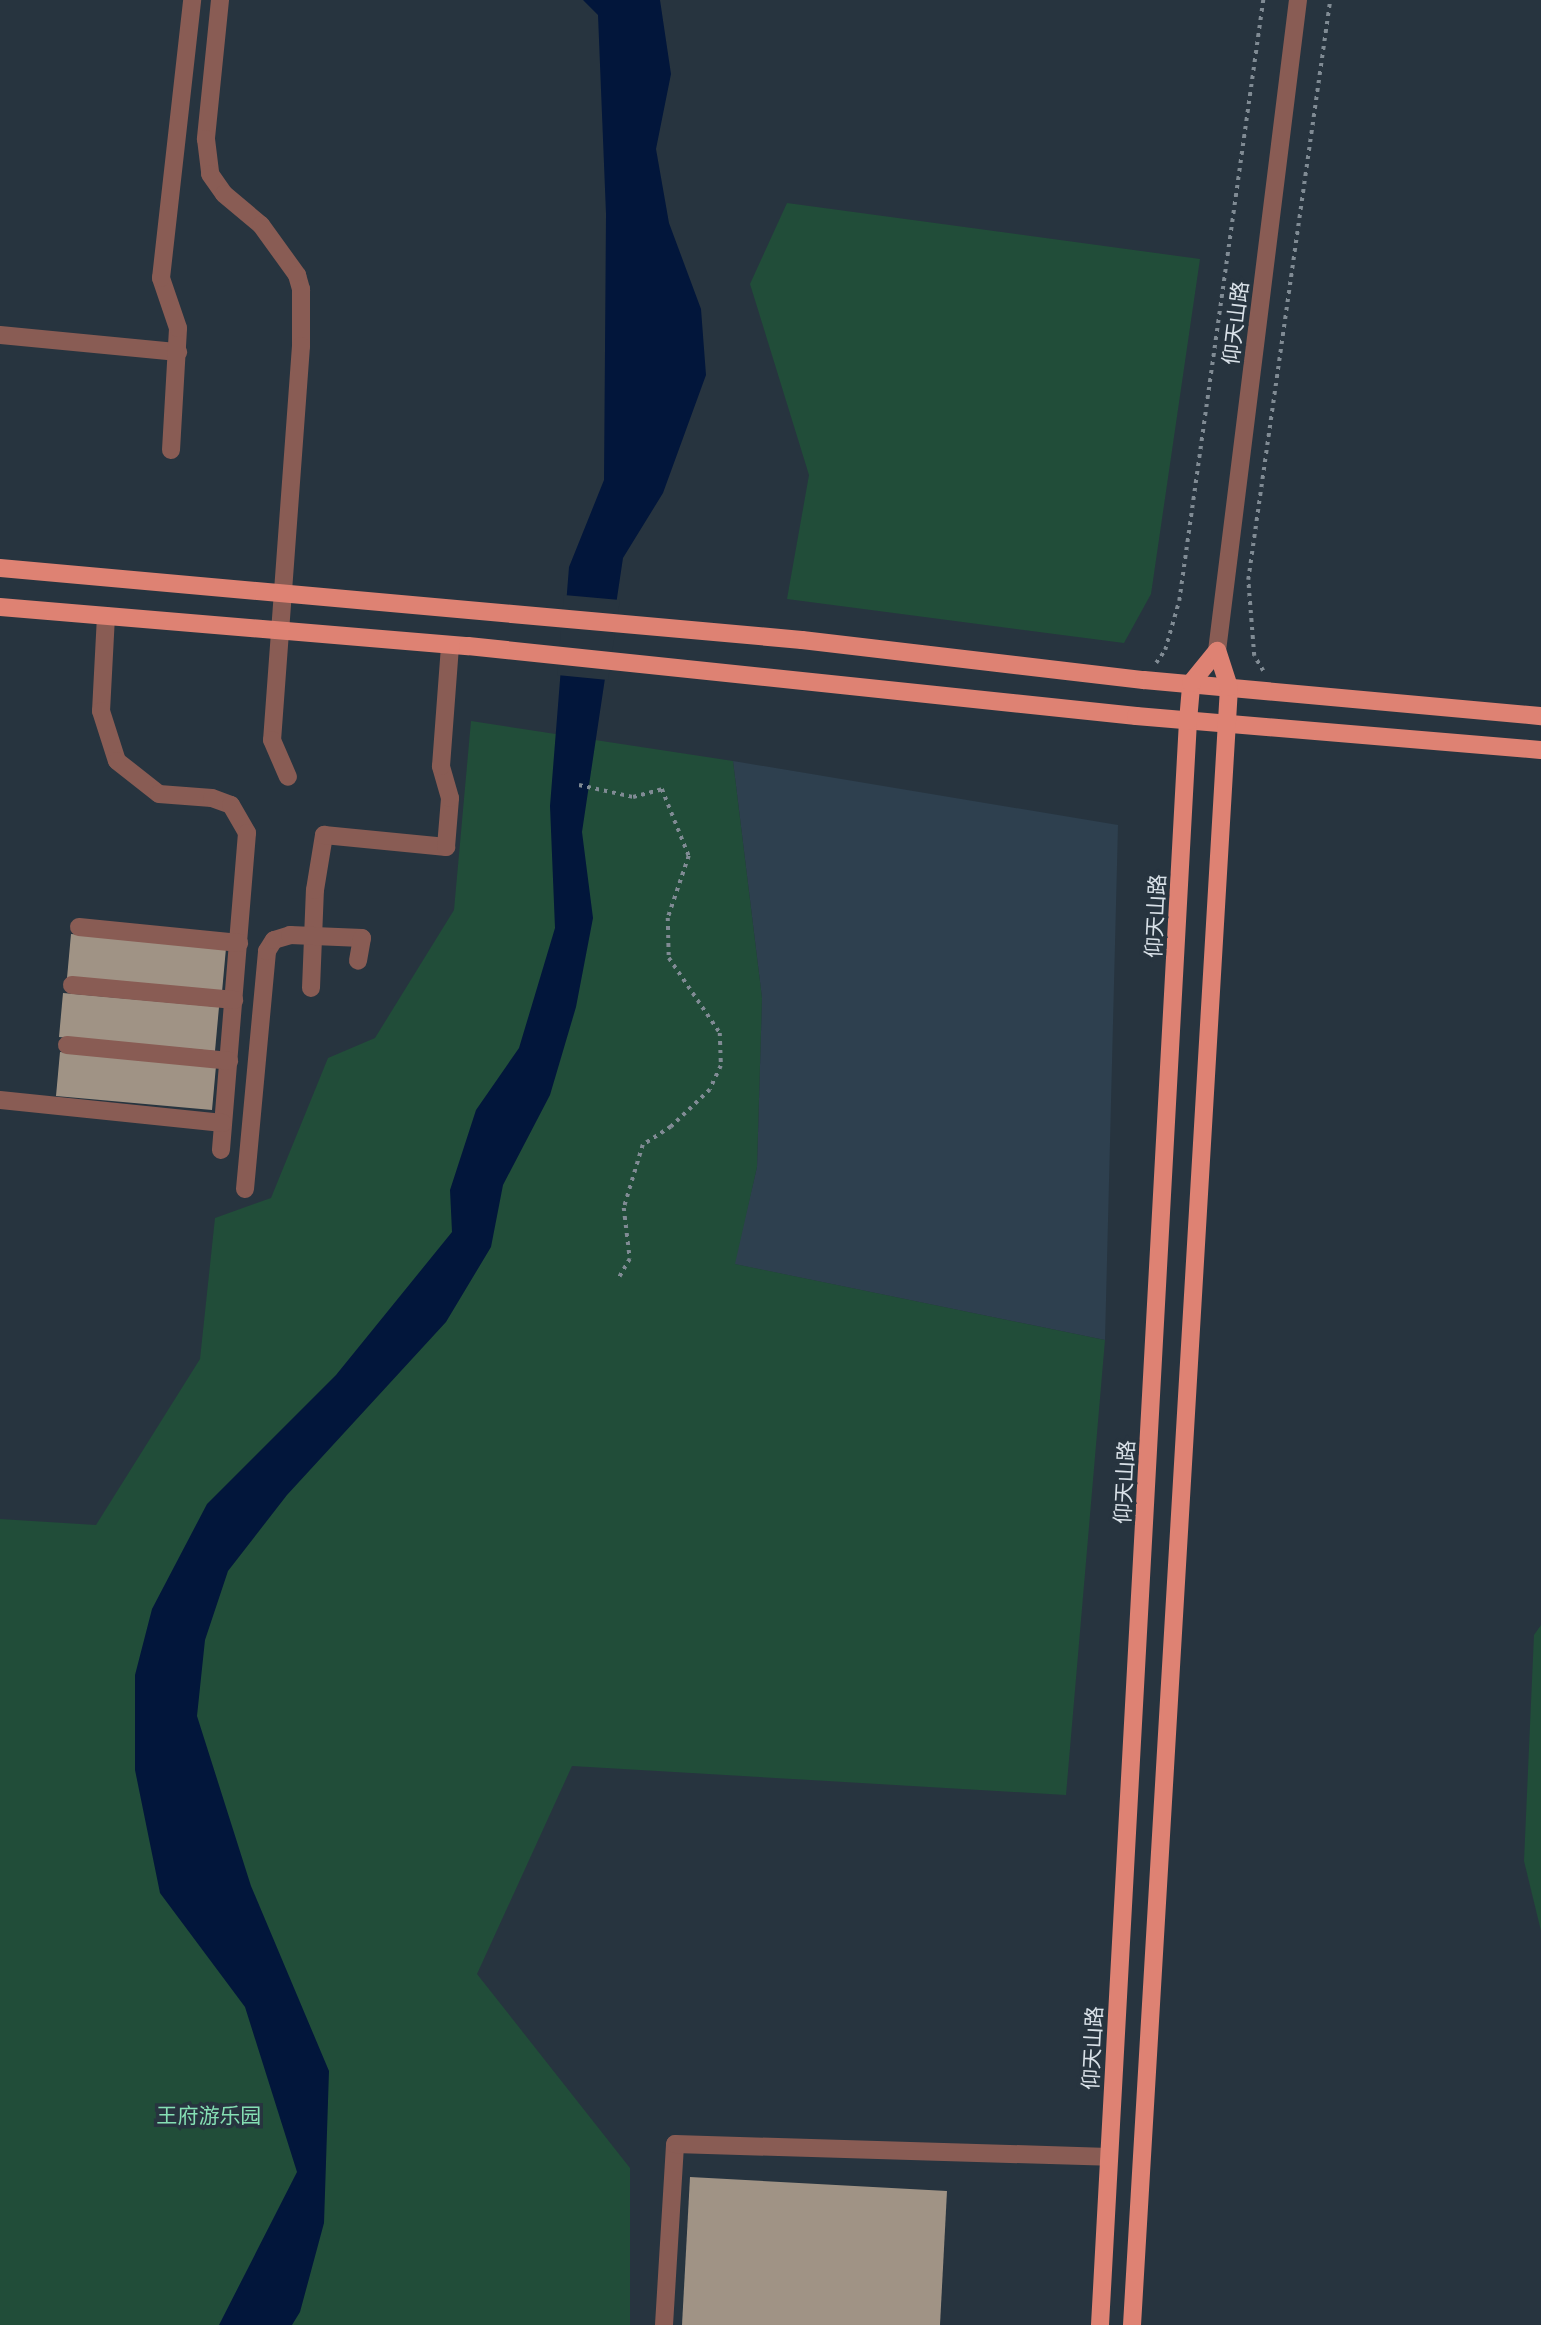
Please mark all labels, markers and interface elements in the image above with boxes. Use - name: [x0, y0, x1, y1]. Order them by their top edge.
- street label: 仰天山路: [1217, 280, 1253, 366]
- street label: 仰天山路: [1140, 873, 1170, 959]
- street label: 仰天山路: [1109, 1439, 1139, 1525]
- street label: 仰天山路: [1077, 2005, 1107, 2091]
- park label: 王府游乐园: [157, 2102, 261, 2128]

